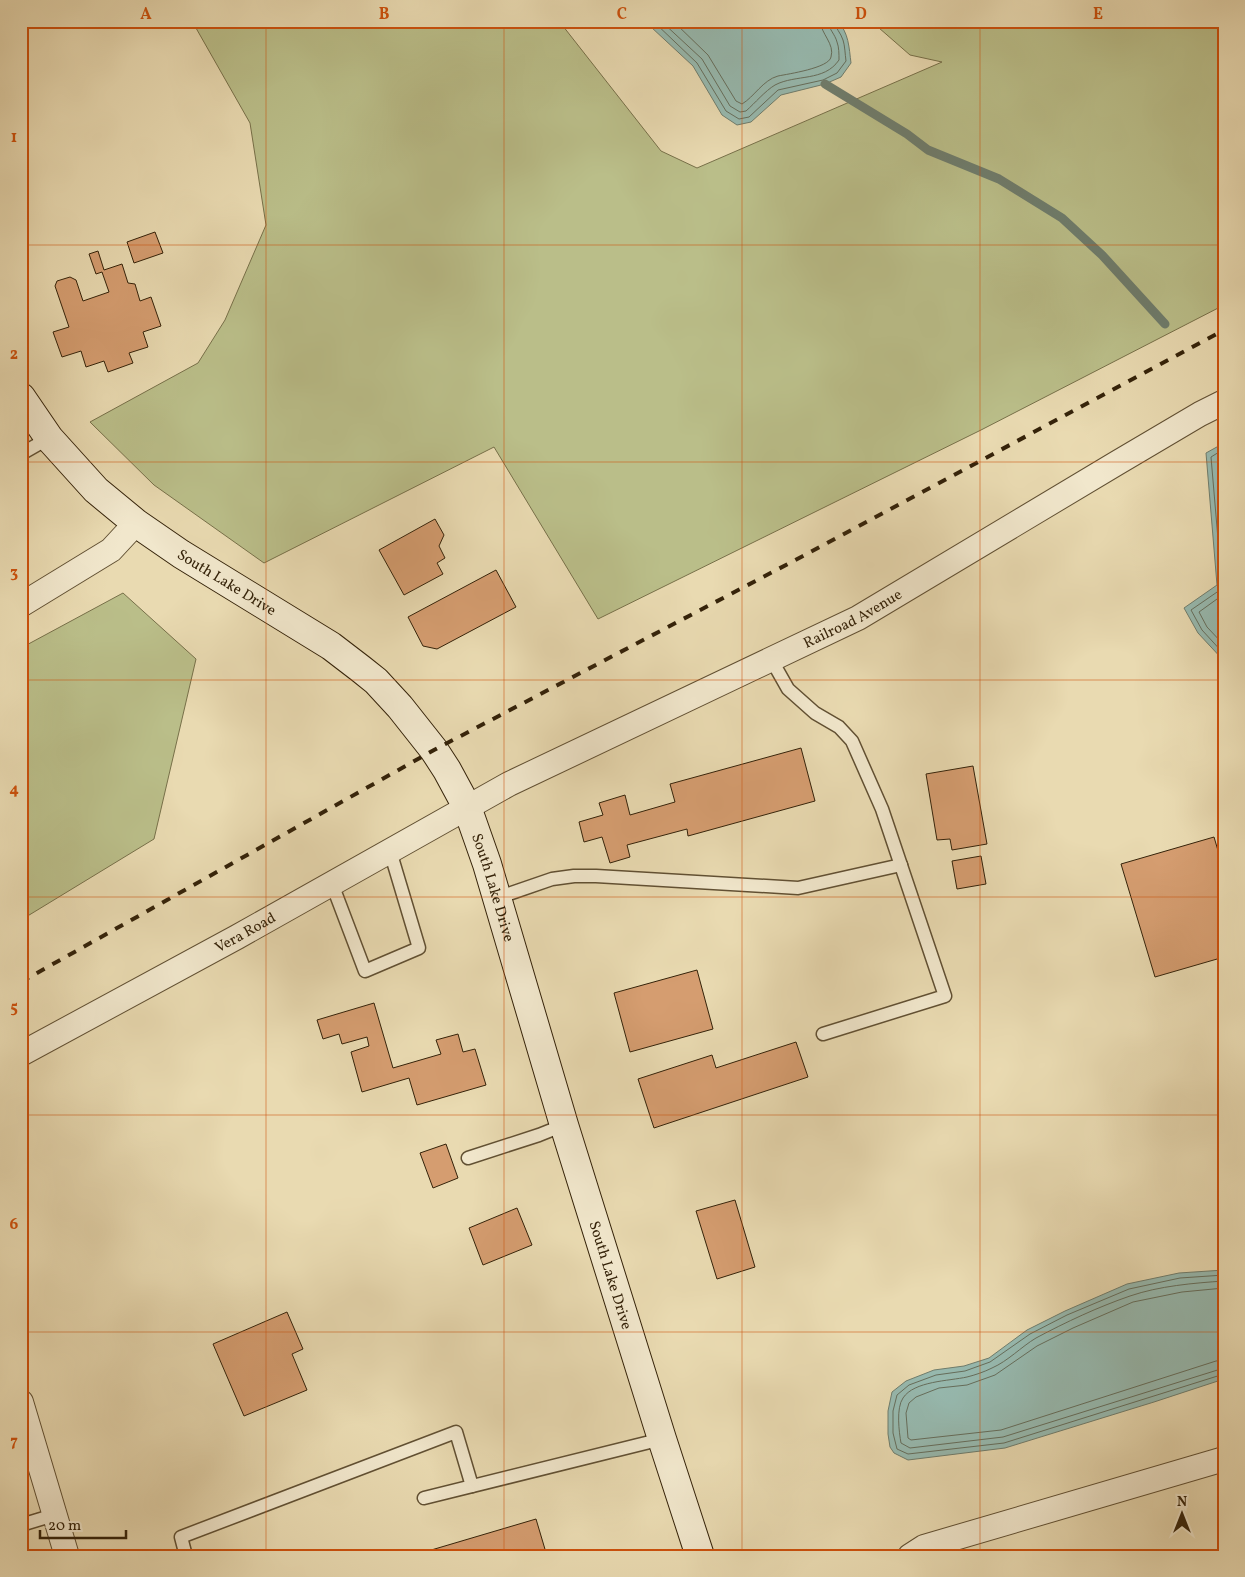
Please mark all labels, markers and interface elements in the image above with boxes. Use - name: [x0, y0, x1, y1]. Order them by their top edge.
- text: A: [140, 4, 152, 26]
- text: B: [379, 4, 390, 26]
- text: C: [617, 4, 627, 26]
- text: D: [855, 4, 867, 26]
- text: E: [1093, 4, 1103, 26]
- text: 1: [11, 127, 17, 149]
- text: 2: [10, 344, 18, 366]
- street label: South Lake Drive: [173, 545, 280, 622]
- text: 3: [10, 562, 18, 584]
- street label: Railroad Avenue: [800, 585, 907, 655]
- text: 4: [9, 779, 19, 801]
- street label: South Lake Drive: [465, 831, 518, 945]
- street label: Vera Road: [212, 908, 280, 959]
- text: 5: [10, 997, 18, 1019]
- text: 6: [10, 1214, 19, 1236]
- street label: South Lake Drive: [583, 1219, 636, 1332]
- text: 7: [10, 1431, 18, 1453]
- north arrow: [1158, 1490, 1208, 1540]
- text: N: [1177, 1493, 1187, 1512]
- scale bar: [40, 1507, 126, 1539]
- text: 20 m: [48, 1516, 81, 1537]

